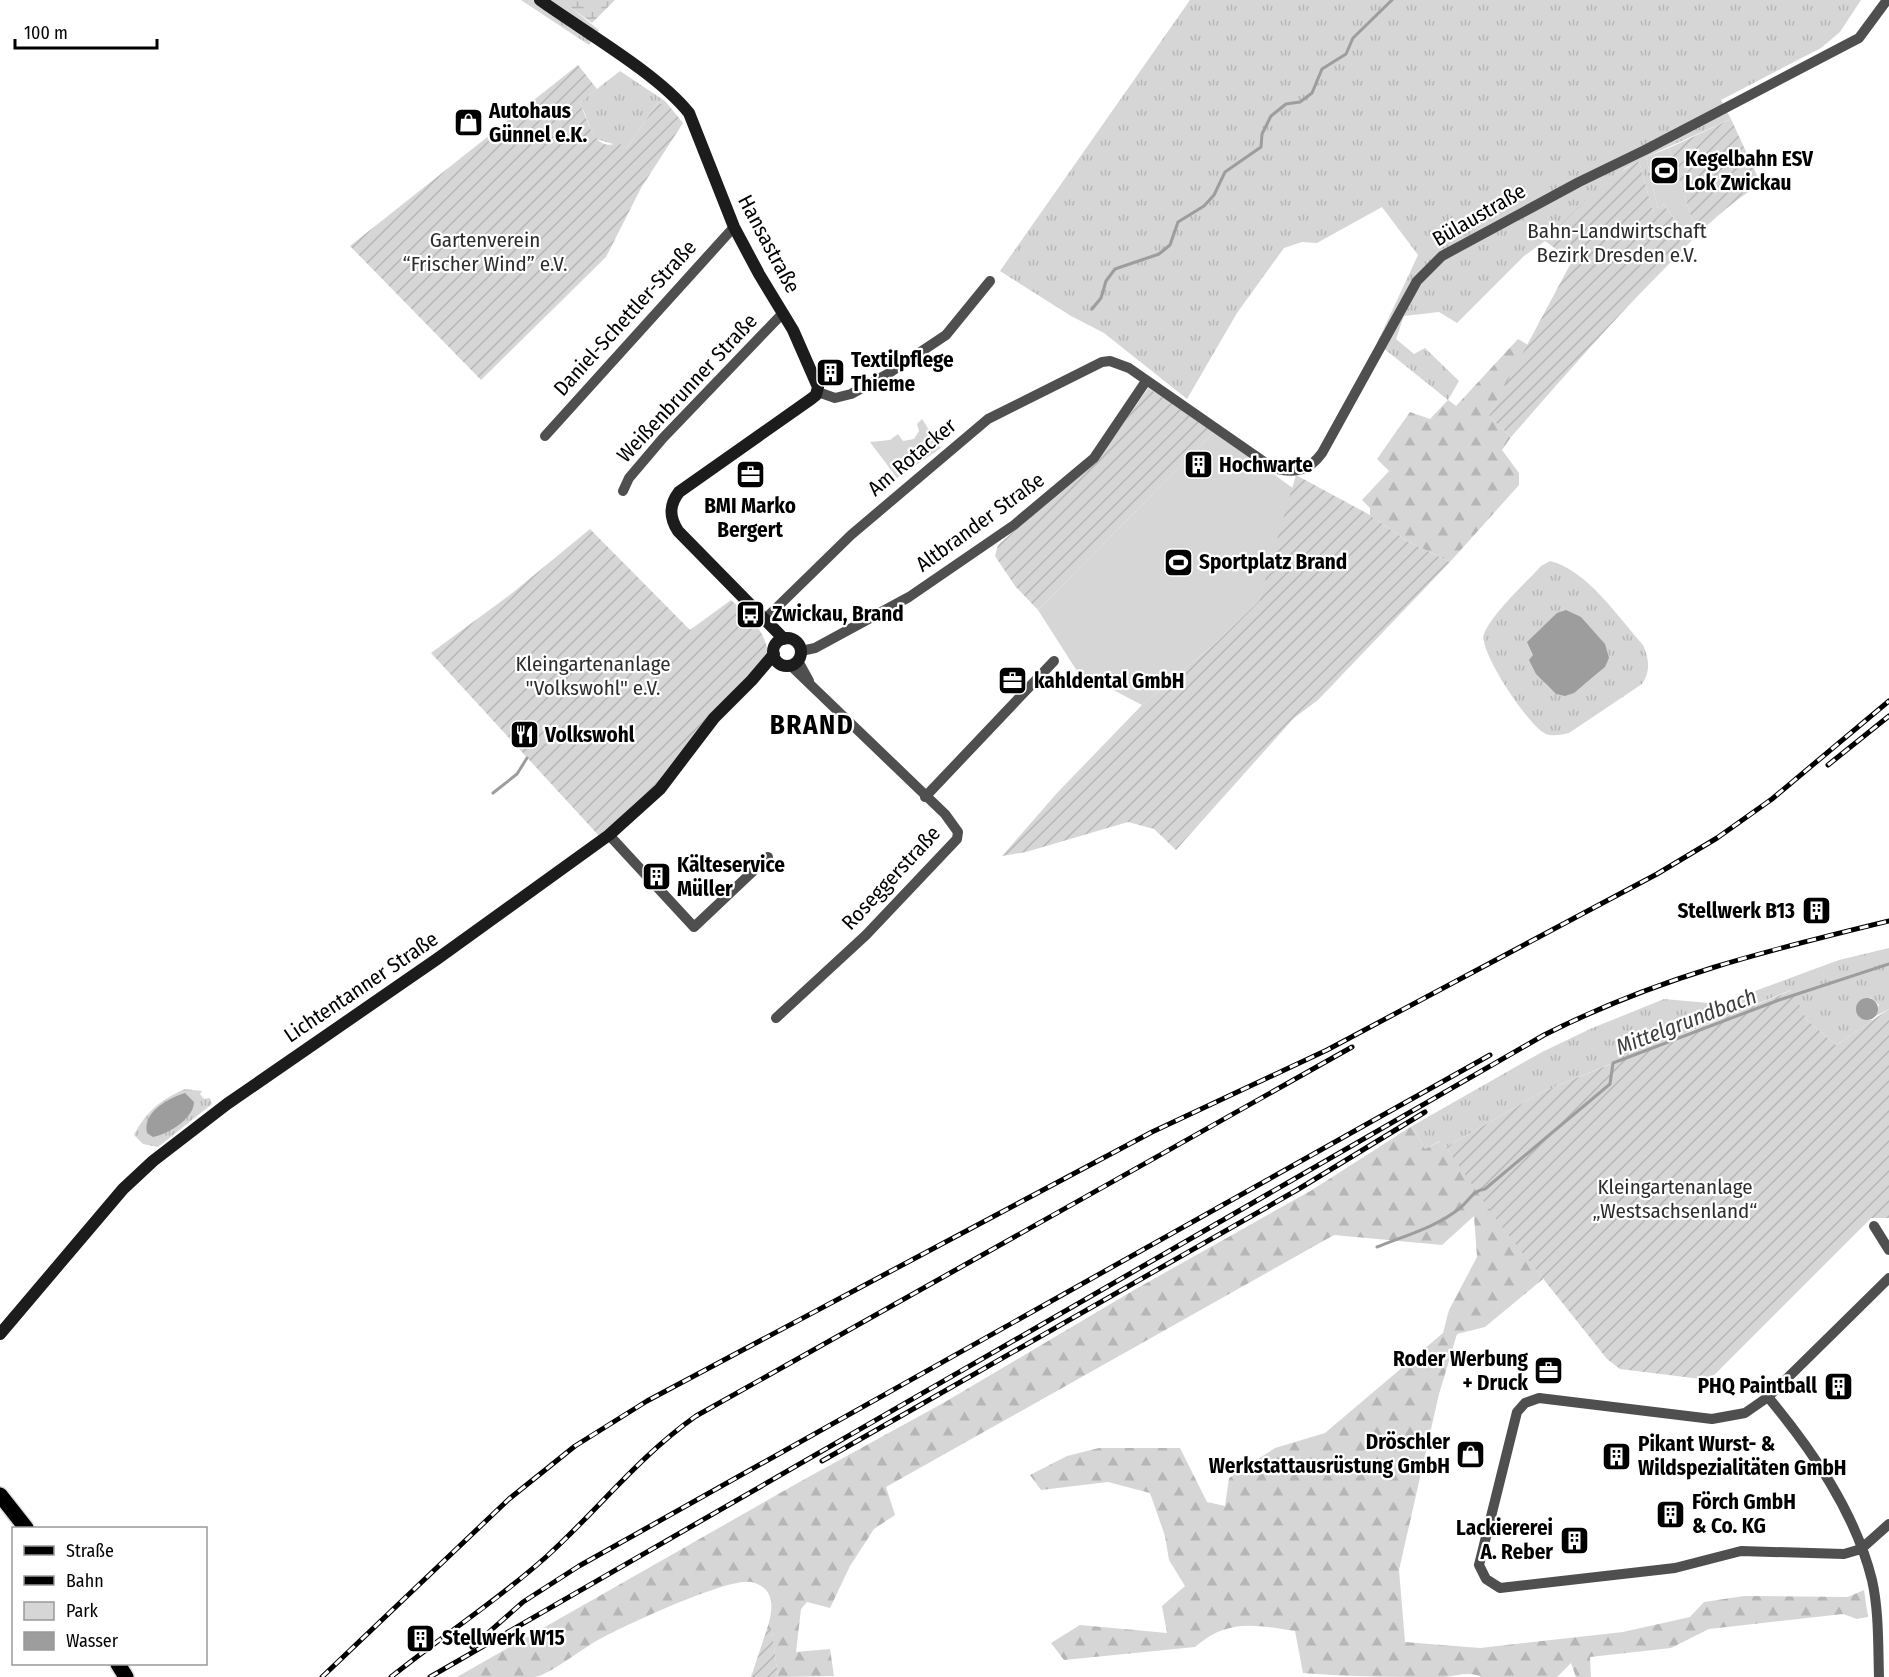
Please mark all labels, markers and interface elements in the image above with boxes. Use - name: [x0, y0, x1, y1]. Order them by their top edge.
- scale bar: [15, 12, 158, 50]
- text: 100 m: [24, 22, 68, 44]
- place label: Autohaus Günnel e.K.: [488, 98, 587, 148]
- shop icon: Autohaus Günnel e.K.: [452, 107, 484, 139]
- place label: Kegelbahn ESV Lok Zwickau: [1685, 146, 1814, 196]
- sports icon: Kegelbahn ESV Lok Zwickau: [1648, 155, 1680, 187]
- street label: Bülaustraße: [1428, 178, 1530, 252]
- street label: Hansastraße: [732, 190, 806, 298]
- park label: Bahn-Landwirtschaft Bezirk Dresden e.V.: [1527, 218, 1707, 268]
- park label: Gartenverein “Frischer Wind” e.V.: [403, 227, 567, 277]
- street label: Daniel-Schettler-Straße: [548, 235, 702, 401]
- street label: Weißenbrunner Straße: [611, 308, 763, 468]
- place label: Textilpflege Thieme: [851, 347, 954, 397]
- building icon: Textilpflege Thieme: [814, 356, 846, 388]
- street label: Am Rotacker: [862, 412, 962, 502]
- building icon: Hochwarte: [1182, 449, 1214, 481]
- place label: Hochwarte: [1219, 452, 1313, 478]
- office icon: BMI Marko Bergert: [734, 459, 766, 491]
- street label: Altbrander Straße: [911, 467, 1049, 577]
- place label: BMI Marko Bergert: [704, 493, 796, 543]
- sports icon: Sportplatz Brand: [1162, 546, 1194, 578]
- place label: Sportplatz Brand: [1199, 549, 1347, 575]
- bus stop icon: Zwickau, Brand: [735, 598, 767, 630]
- place label: Zwickau, Brand: [772, 601, 904, 627]
- park label: Kleingartenanlage "Volkswohl" e.V.: [515, 651, 671, 701]
- office icon: kahldental GmbH: [997, 665, 1029, 697]
- place label: kahldental GmbH: [1034, 668, 1185, 694]
- district label: BRAND: [770, 709, 854, 741]
- restaurant icon: Volkswohl: [508, 719, 540, 751]
- place label: Volkswohl: [544, 722, 635, 748]
- street label: Roseggerstraße: [836, 821, 946, 935]
- place label: Kälteservice Müller: [677, 852, 785, 902]
- building icon: Kälteservice Müller: [640, 861, 672, 893]
- building icon: Stellwerk B13: [1800, 895, 1832, 927]
- place label: Stellwerk B13: [1677, 898, 1795, 924]
- street label: Lichtentanner Straße: [279, 926, 443, 1048]
- water label: Mittelgrundbach: [1612, 982, 1760, 1061]
- park label: Kleingartenanlage „Westsachsenland“: [1593, 1174, 1757, 1224]
- place label: Roder Werbung + Druck: [1393, 1346, 1529, 1396]
- office icon: Roder Werbung + Druck: [1533, 1355, 1565, 1387]
- building icon: PHQ Paintball: [1822, 1370, 1854, 1402]
- place label: PHQ Paintball: [1698, 1373, 1817, 1399]
- place label: Dröschler Werkstattausrüstung GmbH: [1209, 1429, 1450, 1479]
- place label: Pikant Wurst- & Wildspezialitäten GmbH: [1638, 1431, 1847, 1481]
- shop icon: Dröschler Werkstattausrüstung GmbH: [1455, 1438, 1487, 1470]
- building icon: Pikant Wurst- & Wildspezialitäten GmbH: [1601, 1440, 1633, 1472]
- place label: Förch GmbH & Co. KG: [1692, 1489, 1796, 1539]
- building icon: Förch GmbH & Co. KG: [1655, 1498, 1687, 1530]
- place label: Lackiererei A. Reber: [1456, 1515, 1553, 1565]
- building icon: Lackiererei A. Reber: [1558, 1524, 1590, 1556]
- legend: [12, 1527, 207, 1665]
- text: Straße: [66, 1540, 114, 1562]
- text: Bahn: [66, 1570, 104, 1592]
- text: Park: [66, 1600, 99, 1622]
- building icon: Stellwerk W15: [405, 1622, 437, 1654]
- place label: Stellwerk W15: [442, 1625, 565, 1651]
- text: Wasser: [66, 1630, 119, 1652]

